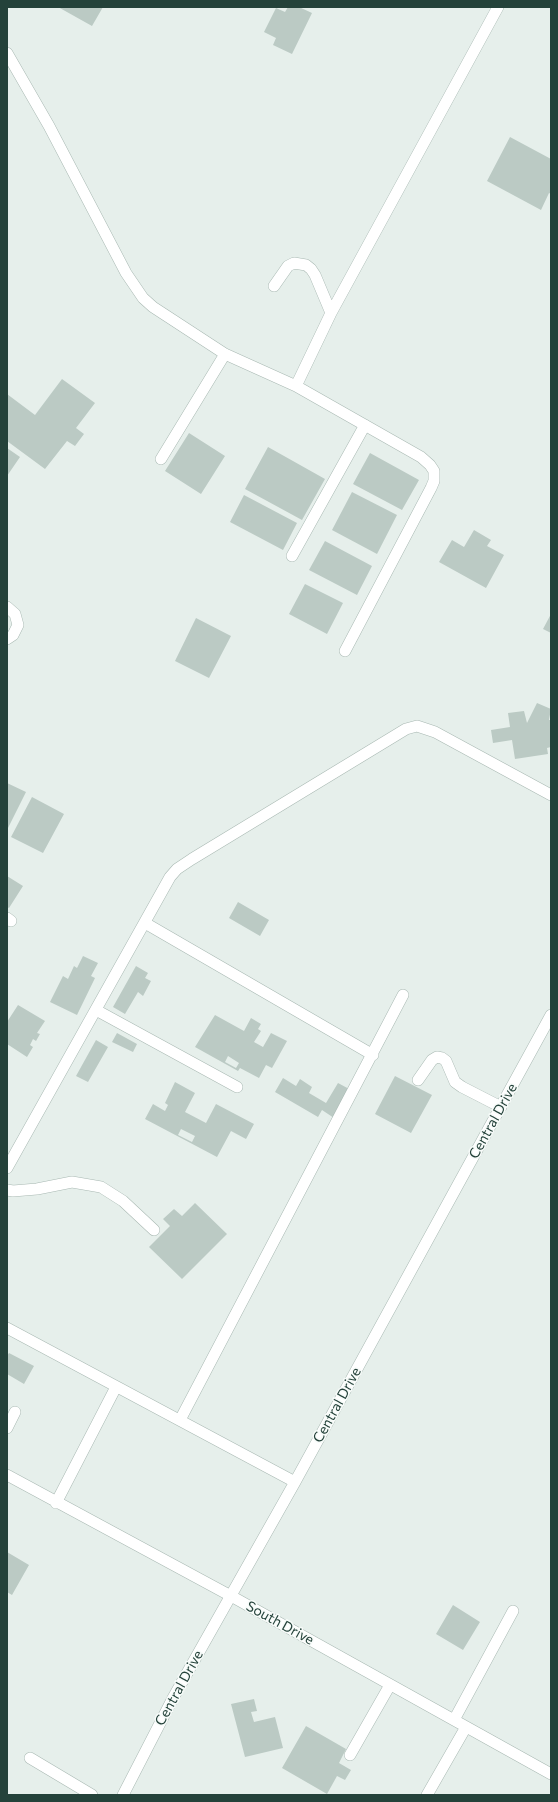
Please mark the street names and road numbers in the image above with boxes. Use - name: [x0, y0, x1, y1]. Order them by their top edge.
- street label: Central Drive: [465, 1080, 521, 1162]
- street label: Central Drive: [309, 1364, 365, 1446]
- street label: South Drive: [243, 1598, 317, 1648]
- street label: Central Drive: [151, 1647, 207, 1729]

